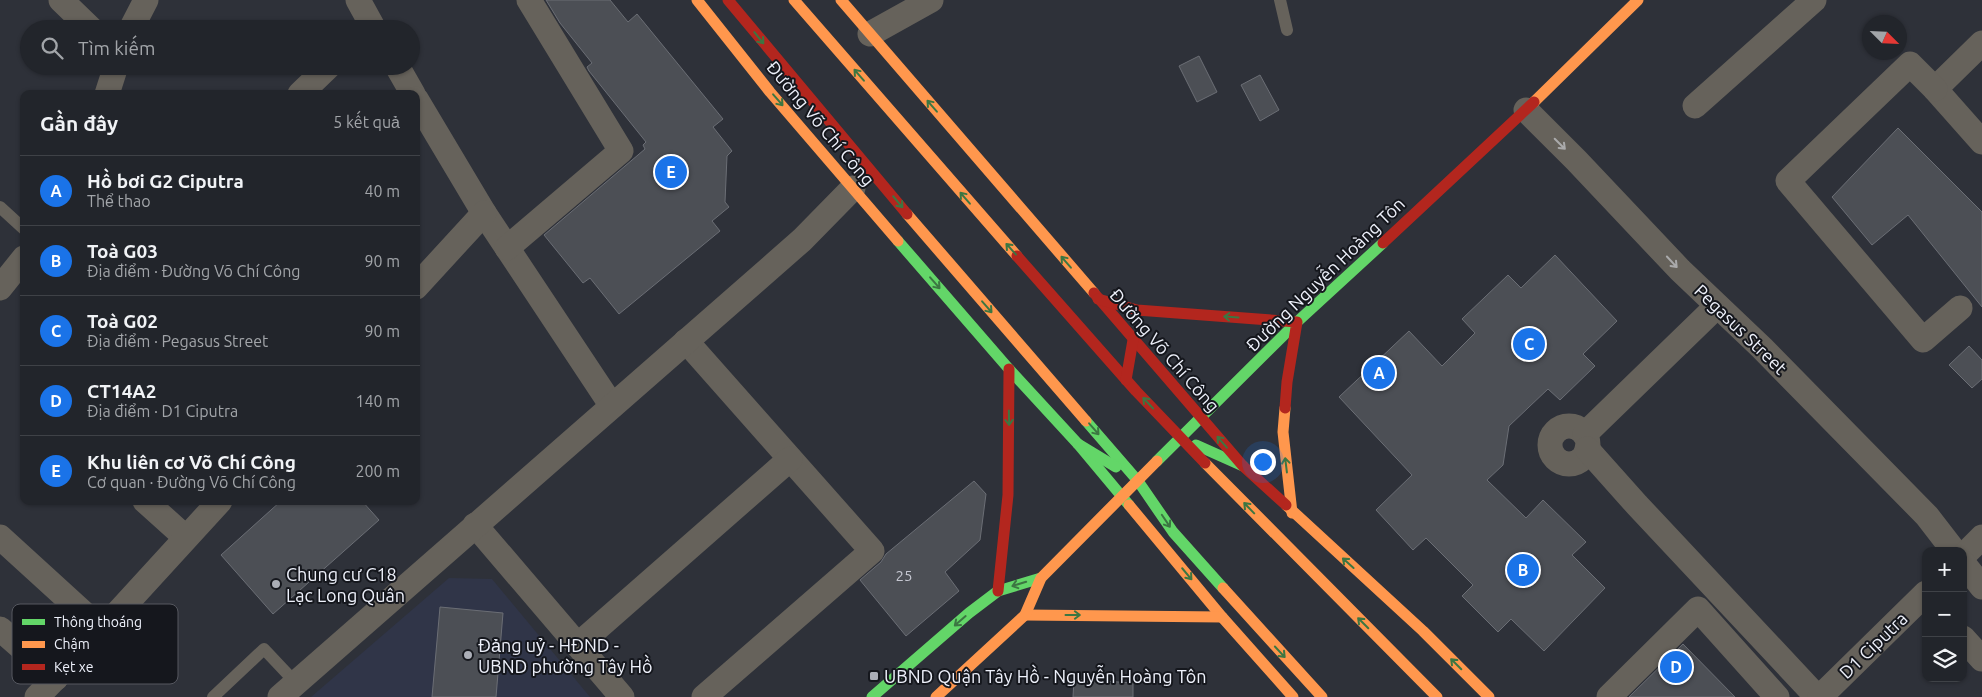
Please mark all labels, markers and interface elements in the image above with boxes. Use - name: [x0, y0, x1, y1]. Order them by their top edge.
- north arrow: [1862, 15, 1907, 60]
- search box: [20, 20, 420, 75]
- one-way arrow: [753, 31, 764, 44]
- icon: search: [38, 34, 66, 62]
- text: Tìm kiếm: [78, 37, 155, 59]
- street label: Đường Võ Chí Công: [763, 57, 879, 189]
- one-way arrow: [853, 68, 864, 81]
- one-way arrow: [772, 94, 783, 107]
- one-way arrow: [926, 100, 937, 113]
- text: Gần đây: [40, 111, 118, 135]
- text: 5 kết quả: [333, 113, 400, 131]
- one-way arrow: [1554, 138, 1567, 150]
- pin: E: [655, 153, 687, 191]
- text: Hồ bơi G2 Ciputra: [87, 170, 244, 192]
- text: A: [50, 182, 62, 200]
- text: 40 m: [364, 182, 400, 200]
- one-way arrow: [959, 191, 971, 204]
- street label: Đường Nguyễn Hoàng Tôn: [1240, 191, 1408, 355]
- text: Thể thao: [87, 192, 151, 210]
- one-way arrow: [892, 195, 903, 208]
- text: Toà G03: [87, 240, 158, 262]
- one-way arrow: [1005, 243, 1017, 256]
- text: B: [51, 252, 61, 270]
- text: 90 m: [364, 252, 400, 270]
- one-way arrow: [1666, 255, 1678, 268]
- one-way arrow: [1061, 256, 1072, 269]
- text: Địa điểm · Đường Võ Chí Công: [87, 262, 301, 280]
- one-way arrow: [929, 276, 940, 289]
- street label: Pegasus Street: [1691, 280, 1791, 378]
- street label: Đường Võ Chí Công: [1106, 284, 1224, 416]
- one-way arrow: [981, 301, 993, 314]
- text: Toà G02: [87, 310, 158, 332]
- one-way arrow: [1223, 313, 1239, 322]
- text: C: [51, 322, 61, 340]
- text: 90 m: [364, 322, 400, 340]
- pin: C: [1513, 325, 1545, 363]
- text: Địa điểm · Pegasus Street: [87, 332, 268, 350]
- pin: A: [1363, 354, 1395, 392]
- text: CT14A2: [87, 380, 156, 402]
- text: D: [50, 392, 62, 410]
- text: 140 m: [355, 392, 400, 410]
- one-way arrow: [1142, 397, 1154, 410]
- text: Địa điểm · D1 Ciputra: [87, 402, 238, 420]
- one-way arrow: [1004, 410, 1014, 426]
- one-way arrow: [1088, 423, 1100, 436]
- one-way arrow: [1216, 436, 1228, 449]
- your location: [1250, 449, 1276, 475]
- text: Khu liên cơ Võ Chí Công: [87, 451, 296, 473]
- one-way arrow: [1281, 457, 1291, 473]
- text: E: [51, 462, 61, 480]
- text: 200 m: [355, 462, 400, 480]
- text: Cơ quan · Đường Võ Chí Công: [87, 473, 296, 491]
- one-way arrow: [1243, 502, 1255, 514]
- one-way arrow: [1161, 514, 1171, 528]
- map controls: [1922, 547, 1967, 682]
- button: +: [1922, 547, 1967, 592]
- pin: B: [1507, 551, 1539, 589]
- one-way arrow: [1341, 557, 1354, 569]
- place label: Chung cư C18 Lạc Long Quân: [286, 564, 405, 606]
- house number: 25: [896, 567, 912, 584]
- one-way arrow: [1181, 567, 1192, 580]
- marker: Chung cư C18 Lạc Long Quân: [270, 578, 282, 590]
- one-way arrow: [1012, 580, 1028, 590]
- button: −: [1922, 592, 1967, 637]
- legend: [12, 604, 178, 684]
- street label: D1 Ciputra: [1835, 608, 1911, 682]
- one-way arrow: [1065, 610, 1081, 620]
- text: Thông thoáng: [54, 614, 142, 630]
- one-way arrow: [953, 615, 966, 627]
- one-way arrow: [1357, 617, 1369, 630]
- place label: Đảng uỷ - HĐND - UBND phường Tây Hồ: [478, 635, 653, 676]
- text: Chậm: [54, 636, 90, 652]
- button: layers: [1922, 637, 1967, 682]
- one-way arrow: [1274, 645, 1286, 658]
- pin: D: [1660, 648, 1692, 686]
- marker: Đảng uỷ - HĐND - UBND phường Tây Hồ: [462, 649, 474, 661]
- one-way arrow: [1450, 658, 1462, 670]
- text: Kẹt xe: [54, 659, 93, 675]
- place label: UBND Quận Tây Hồ - Nguyễn Hoàng Tôn: [884, 664, 1207, 687]
- marker: UBND Quận Tây Hồ - Nguyễn Hoàng Tôn: [868, 670, 880, 682]

